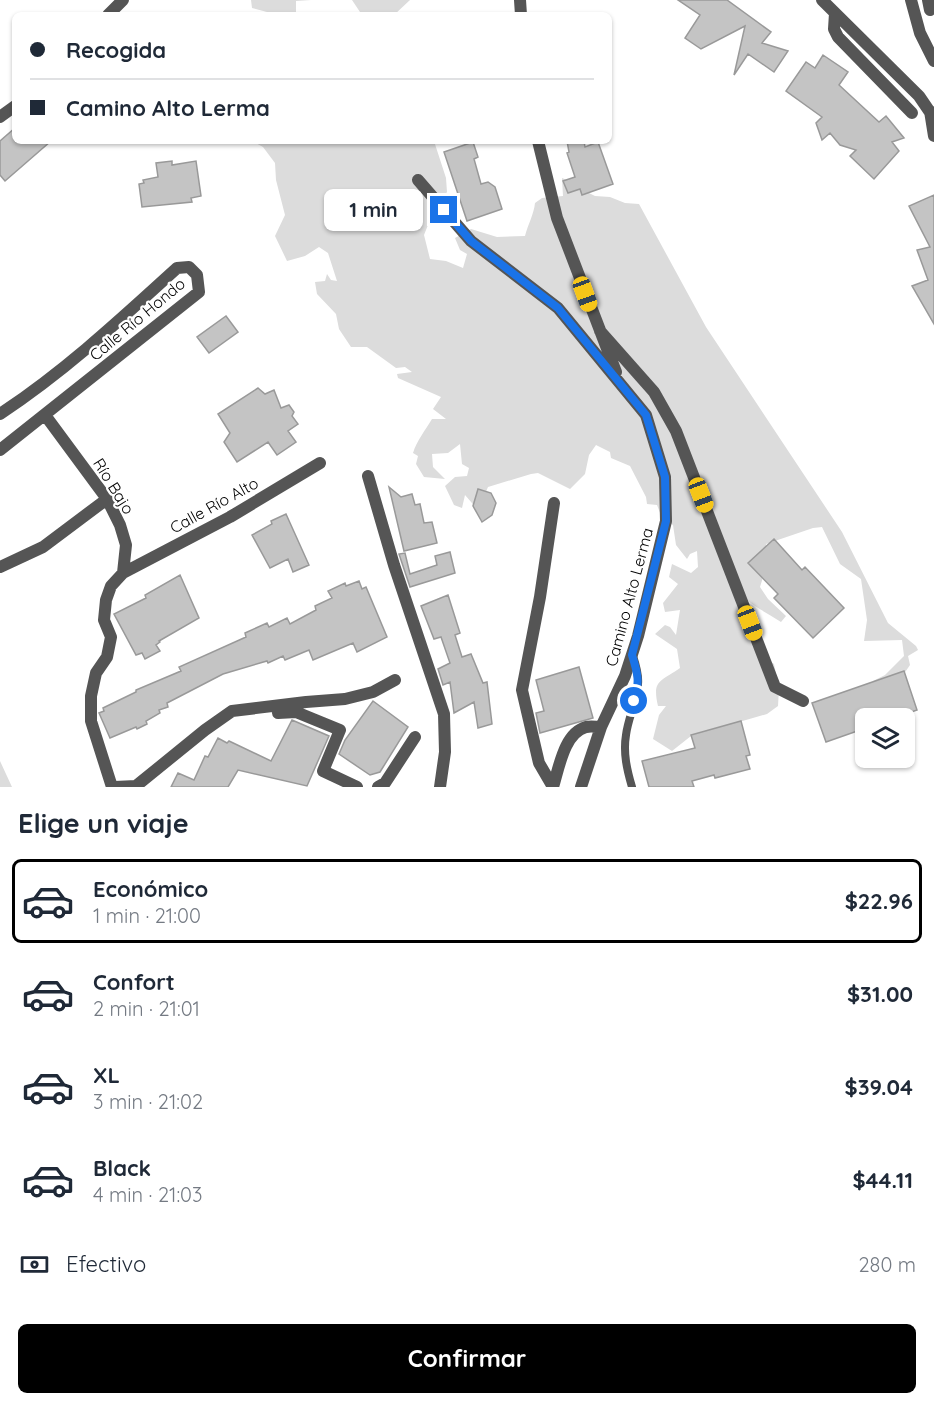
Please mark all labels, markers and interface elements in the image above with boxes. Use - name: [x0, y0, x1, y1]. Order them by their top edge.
- text: Recogida: [66, 36, 166, 64]
- text: Camino Alto Lerma: [66, 94, 270, 122]
- callout: 1 min: [324, 189, 423, 231]
- route end: [430, 196, 457, 223]
- text: 1 min: [349, 197, 398, 222]
- street label: Calle Río Hondo: [85, 273, 189, 365]
- car: [570, 274, 600, 314]
- street label: Río Bajo: [89, 454, 139, 518]
- street label: Calle Río Alto: [166, 473, 262, 537]
- car: [686, 475, 716, 515]
- street label: Camino Alto Lerma: [601, 525, 657, 669]
- car: [735, 603, 765, 643]
- route start: [620, 687, 647, 714]
- map controls: [855, 708, 915, 768]
- button: layers: [855, 708, 915, 768]
- text: Elige un viaje: [18, 806, 189, 840]
- icon: car: [21, 874, 75, 928]
- text: Económico: [93, 875, 208, 903]
- text: $22.96: [845, 887, 913, 915]
- text: 1 min · 21:00: [93, 903, 201, 928]
- icon: car: [21, 967, 75, 1021]
- text: Confort: [93, 968, 175, 996]
- text: $31.00: [847, 980, 913, 1008]
- text: 2 min · 21:01: [93, 996, 200, 1021]
- icon: car: [21, 1060, 75, 1114]
- text: XL: [93, 1061, 120, 1089]
- text: $39.04: [845, 1073, 913, 1101]
- text: 3 min · 21:02: [93, 1089, 203, 1114]
- icon: car: [21, 1153, 75, 1207]
- text: Black: [93, 1154, 151, 1182]
- text: $44.11: [852, 1166, 913, 1194]
- text: 4 min · 21:03: [93, 1182, 203, 1207]
- icon: cash: [18, 1248, 51, 1281]
- text: Efectivo: [66, 1250, 146, 1278]
- text: 280 m: [859, 1252, 916, 1277]
- button: Confirmar: [18, 1324, 916, 1393]

